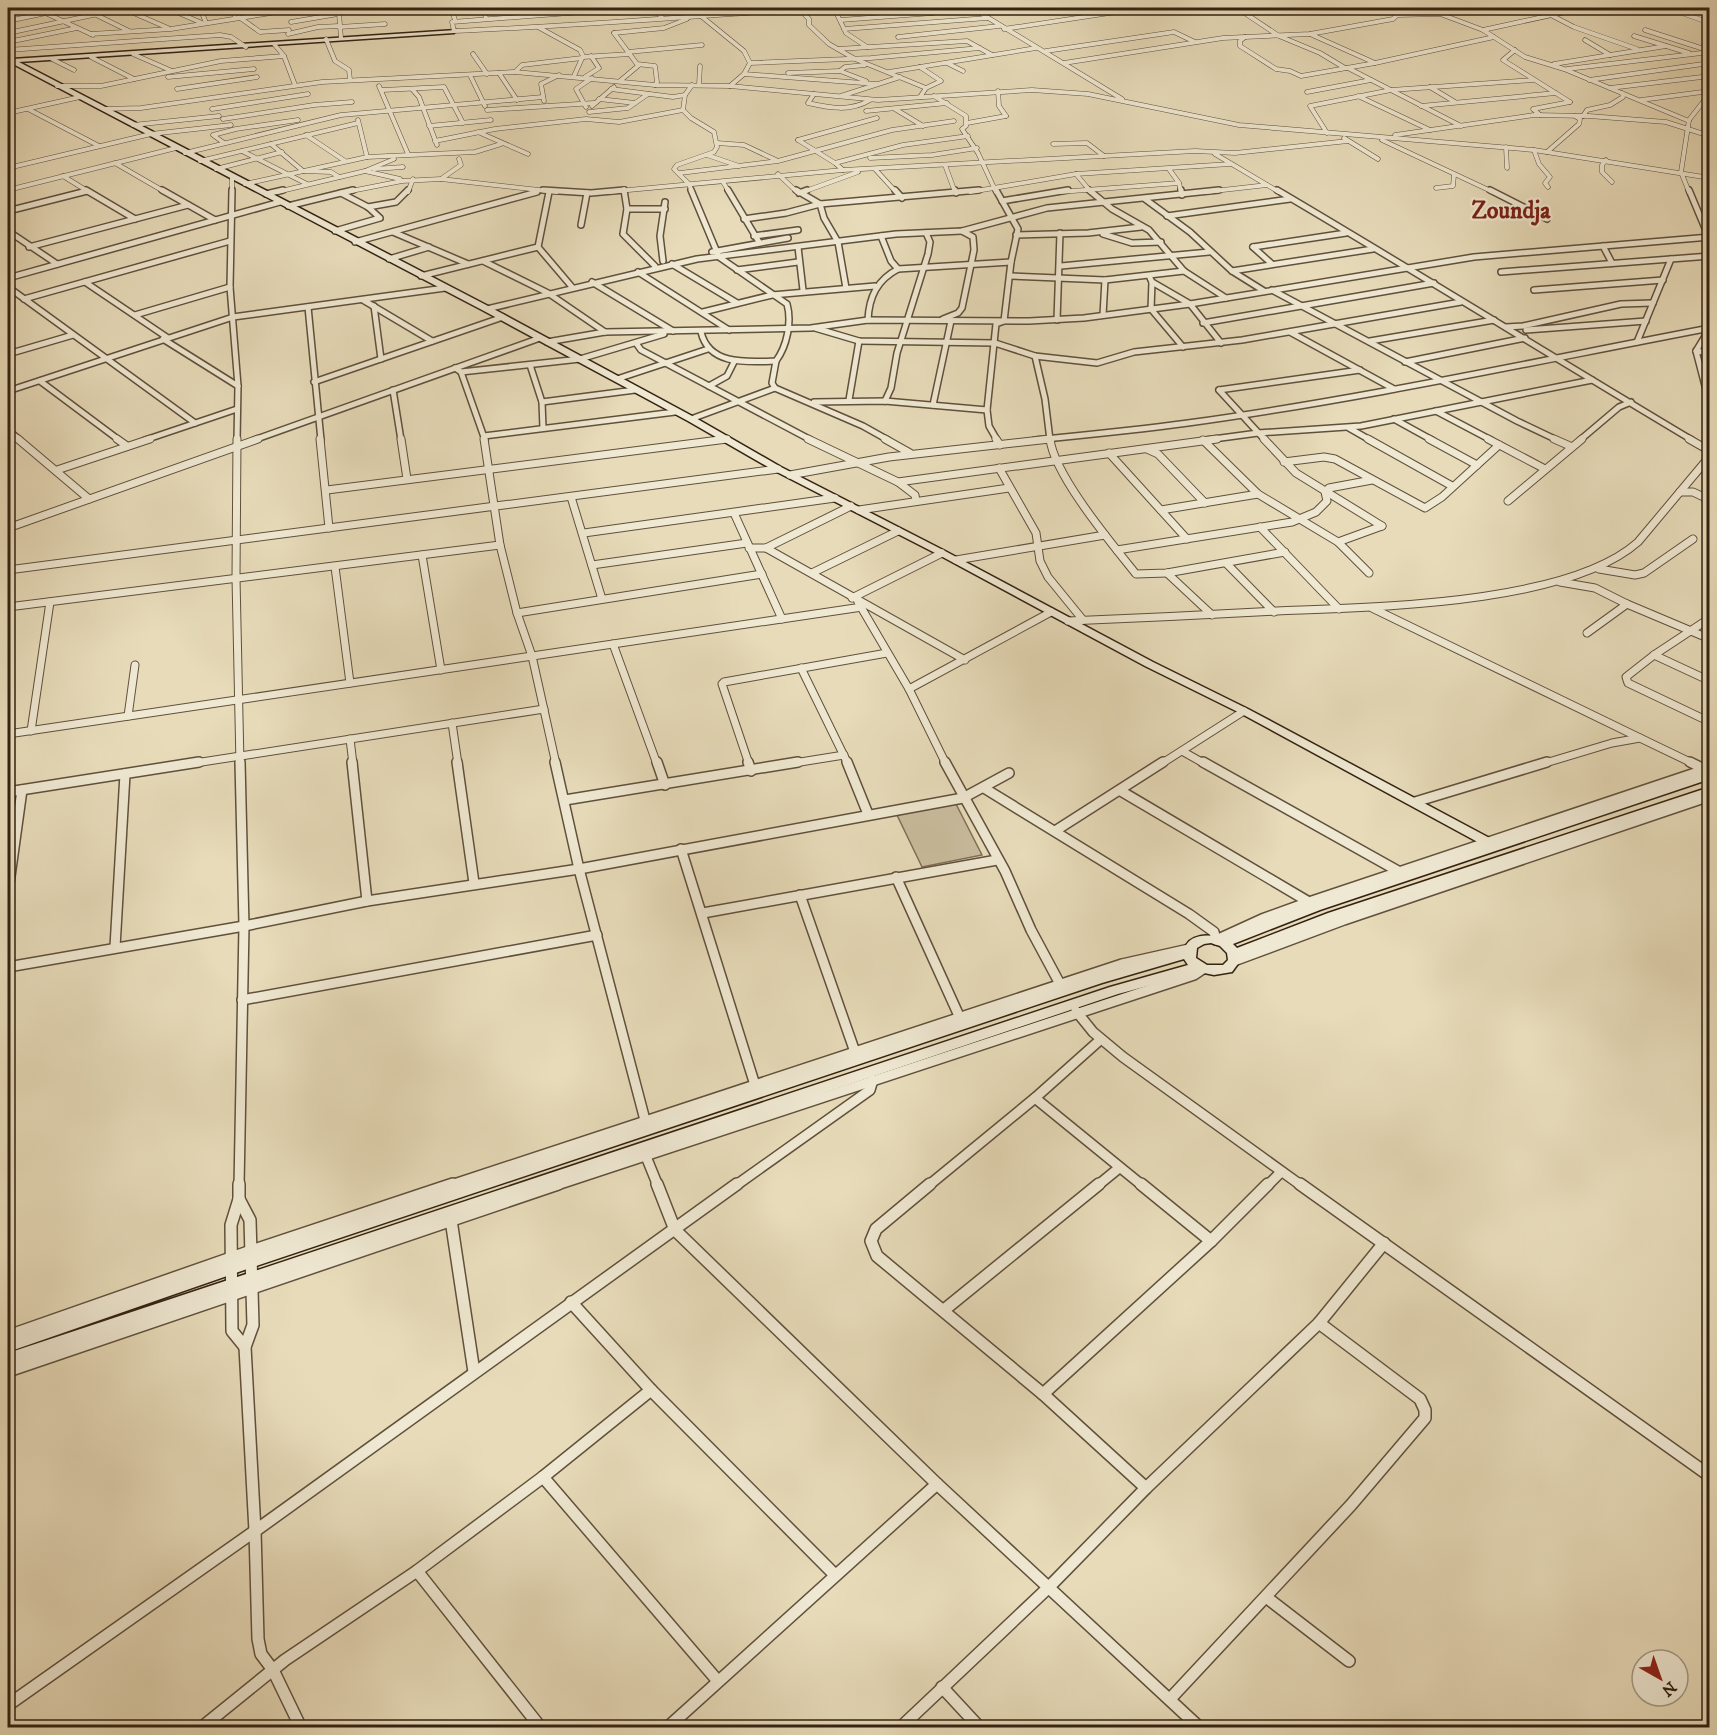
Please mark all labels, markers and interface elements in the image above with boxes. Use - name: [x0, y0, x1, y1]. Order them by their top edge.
- district label: Zoundja: [1471, 196, 1551, 226]
- north arrow: [1630, 1648, 1690, 1708]
- text: N: [1658, 1677, 1680, 1701]

